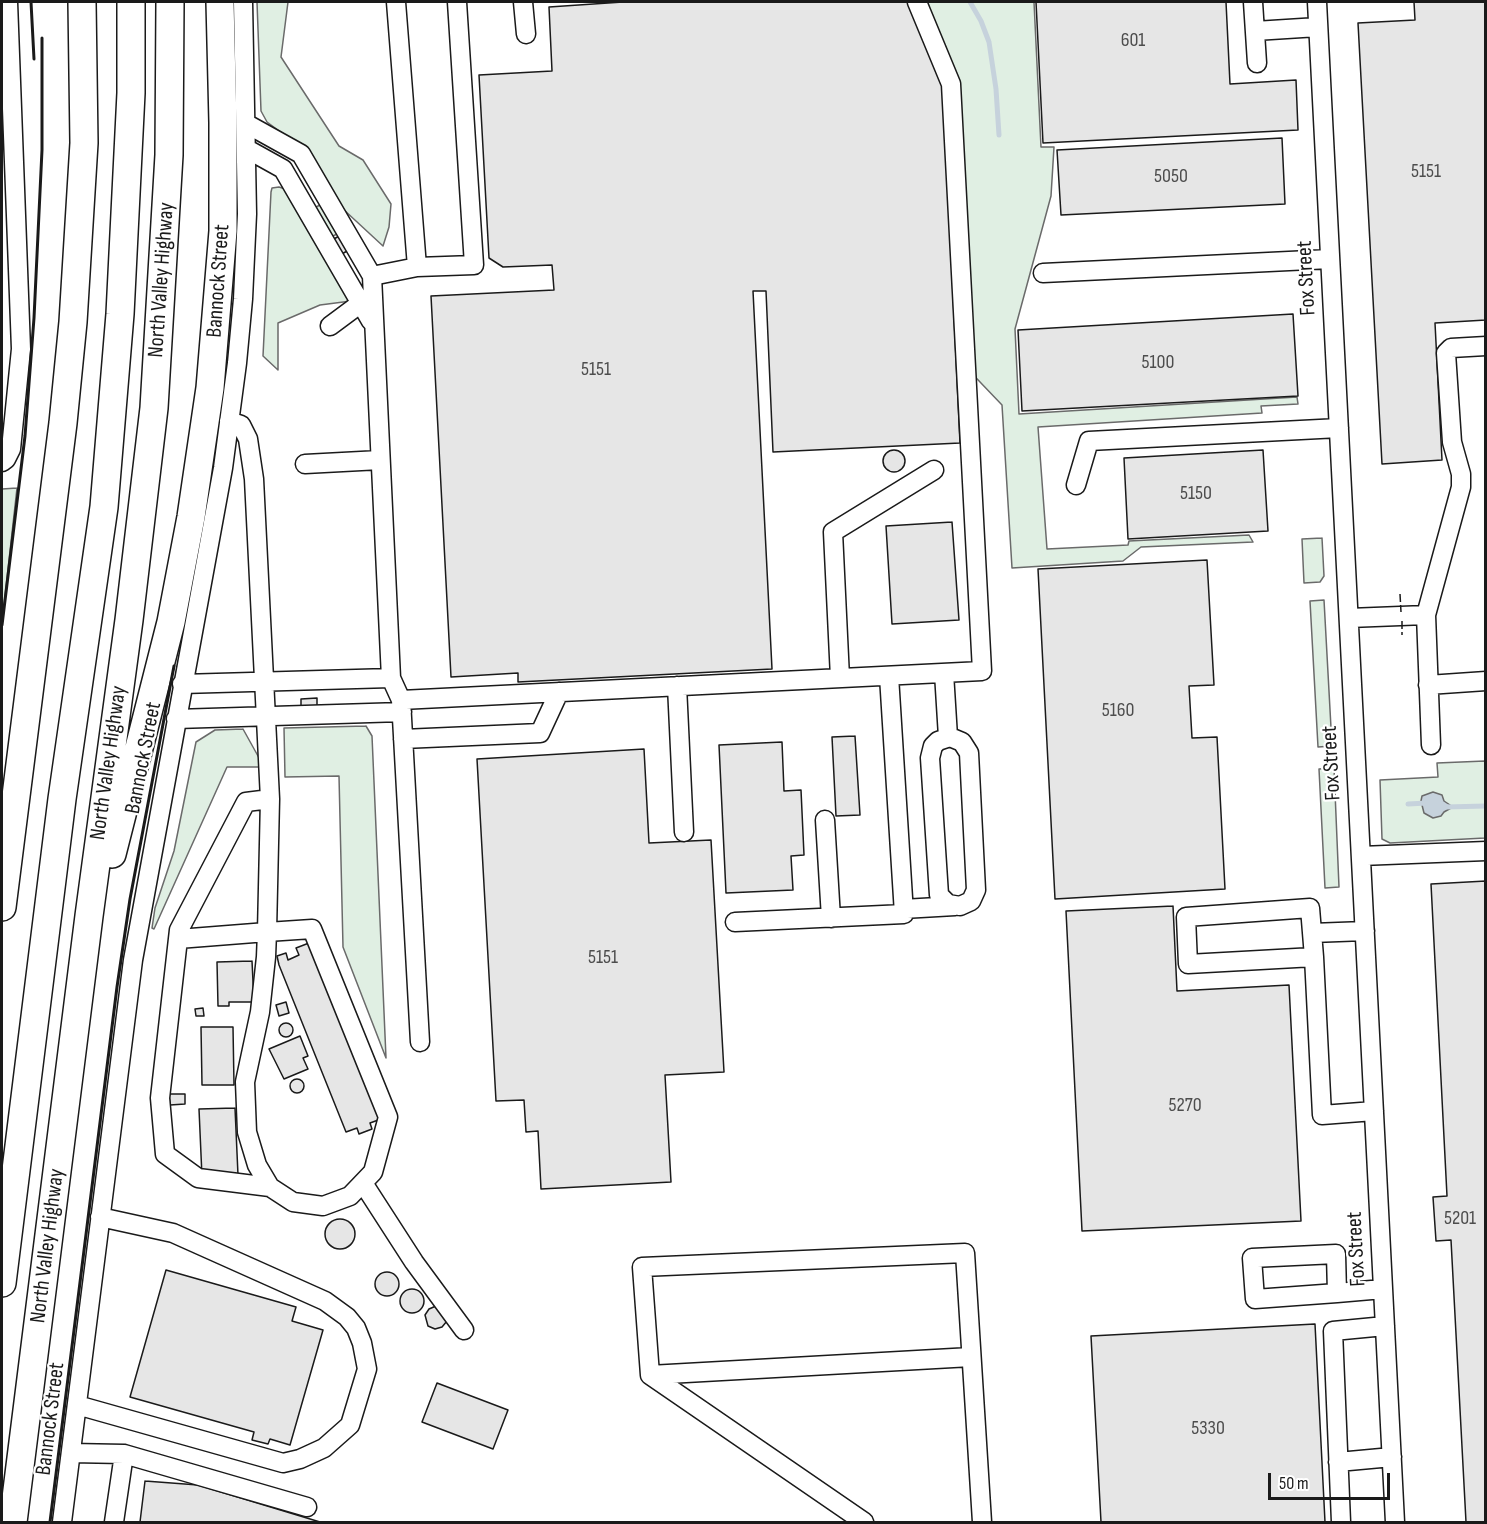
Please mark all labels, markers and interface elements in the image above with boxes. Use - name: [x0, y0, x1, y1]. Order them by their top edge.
- house number: 601: [1121, 29, 1145, 53]
- house number: 5151: [1411, 160, 1441, 184]
- house number: 5050: [1154, 165, 1188, 189]
- street label: North Valley Highway: [143, 202, 181, 358]
- street label: Bannock Street: [202, 224, 236, 338]
- street label: Fox Street: [1292, 240, 1322, 316]
- house number: 5100: [1142, 351, 1174, 375]
- house number: 5151: [581, 358, 611, 382]
- house number: 5150: [1180, 482, 1212, 506]
- street label: North Valley Highway: [85, 684, 133, 842]
- house number: 5160: [1102, 699, 1134, 723]
- street label: Bannock Street: [120, 700, 168, 816]
- street label: Fox Street: [1317, 725, 1347, 801]
- house number: 5151: [588, 946, 618, 970]
- house number: 5270: [1168, 1094, 1202, 1118]
- street label: North Valley Highway: [25, 1167, 71, 1325]
- house number: 5201: [1444, 1207, 1476, 1231]
- street label: Fox Street: [1342, 1211, 1372, 1287]
- street label: Bannock Street: [31, 1361, 71, 1477]
- house number: 5330: [1191, 1417, 1225, 1441]
- scale bar: [1271, 1461, 1392, 1499]
- text: 50 m: [1279, 1473, 1309, 1494]

